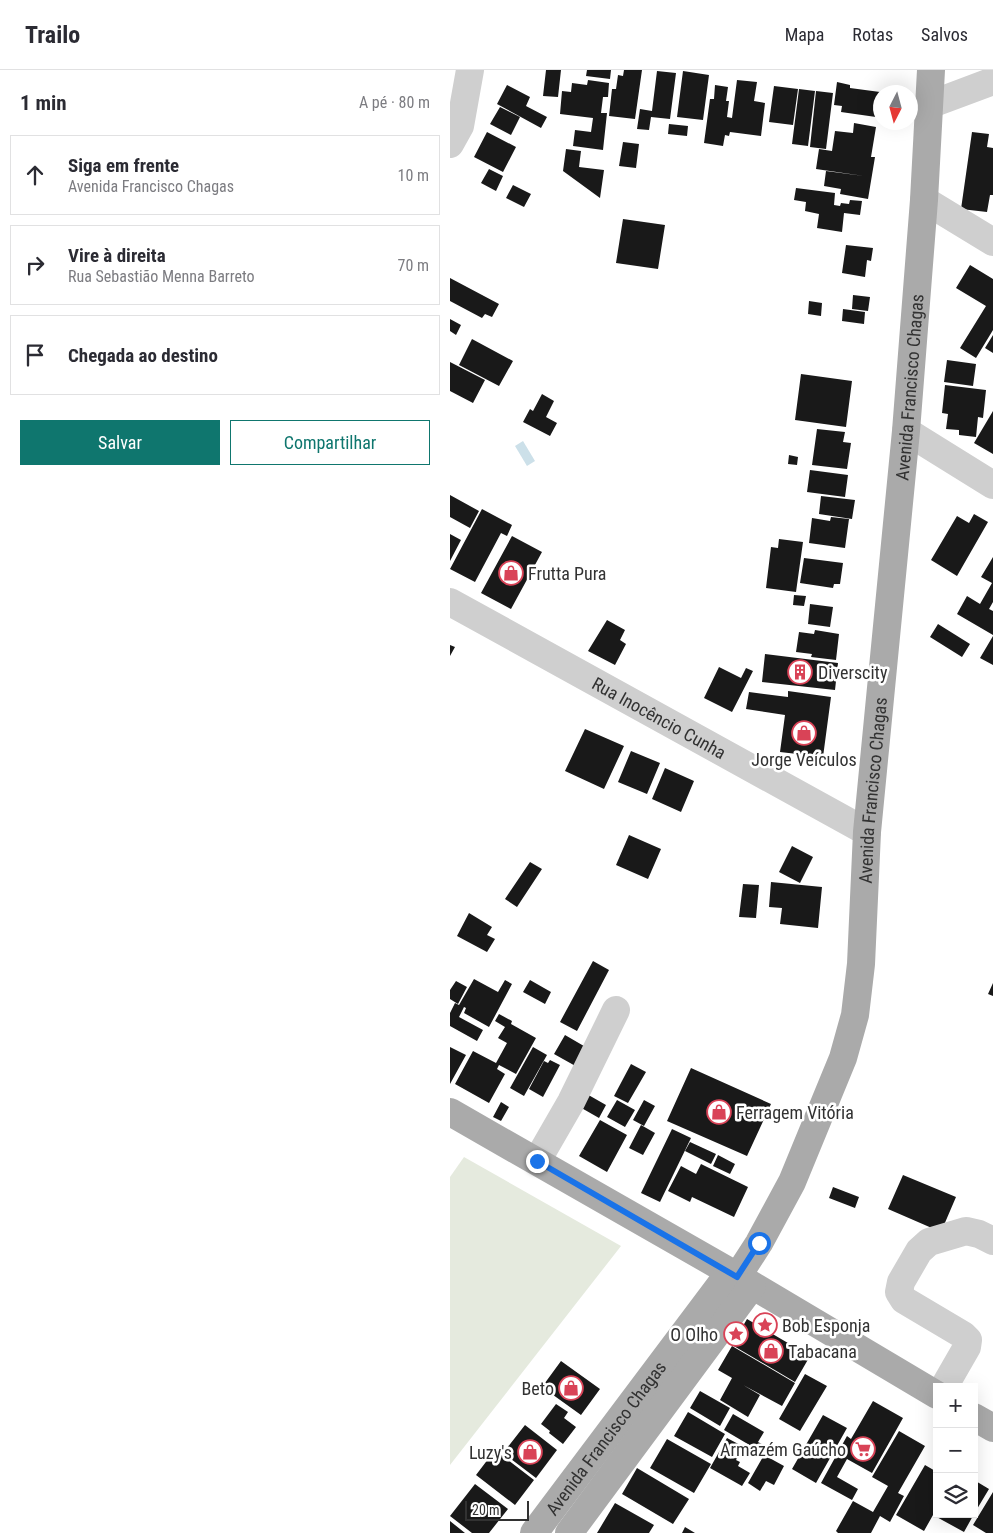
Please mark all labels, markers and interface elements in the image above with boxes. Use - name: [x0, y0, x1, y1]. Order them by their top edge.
- text: Trailo: [25, 21, 80, 49]
- text: Mapa: [785, 24, 824, 45]
- text: Rotas: [852, 24, 893, 45]
- text: Salvos: [921, 24, 968, 45]
- north arrow: [873, 85, 918, 130]
- text: 1 min: [20, 91, 67, 115]
- text: A pé · 80 m: [359, 93, 430, 112]
- text: Siga em frente: [68, 154, 179, 177]
- icon: ahead: [21, 161, 49, 189]
- text: 10 m: [397, 166, 429, 185]
- text: Avenida Francisco Chagas: [68, 177, 234, 196]
- text: Vire à direita: [68, 244, 166, 267]
- icon: right: [21, 251, 49, 279]
- text: 70 m: [397, 256, 429, 275]
- text: Rua Sebastião Menna Barreto: [68, 267, 255, 286]
- street label: Avenida Francisco Chagas: [891, 293, 927, 481]
- icon: arrive: [21, 341, 49, 369]
- text: Chegada ao destino: [68, 344, 218, 367]
- button: Salvar: [20, 420, 220, 465]
- button: Compartilhar: [230, 420, 430, 465]
- shop icon: Frutta Pura: [498, 560, 524, 586]
- place label: Frutta Pura: [528, 563, 606, 584]
- building icon: Diverscity: [787, 659, 813, 685]
- place label: Diverscity: [818, 662, 888, 683]
- street label: Rua Inocêncio Cunha: [589, 672, 730, 763]
- street label: Avenida Francisco Chagas: [854, 696, 891, 884]
- shop icon: Jorge Veículos: [791, 720, 817, 746]
- place label: Jorge Veículos: [751, 749, 857, 770]
- shop icon: Ferragem Vitória: [706, 1099, 732, 1125]
- place label: Ferragem Vitória: [736, 1102, 854, 1123]
- route end: [526, 1150, 549, 1173]
- route start: [748, 1232, 771, 1255]
- place icon: Bob Esponja: [752, 1312, 778, 1338]
- place label: Bob Esponja: [782, 1315, 870, 1336]
- place icon: O Olho: [723, 1321, 749, 1347]
- place label: O Olho: [670, 1324, 718, 1345]
- shop icon: Tabacana: [758, 1338, 784, 1364]
- place label: Tabacana: [788, 1341, 857, 1362]
- street label: Avenida Francisco Chagas: [541, 1357, 670, 1519]
- shop icon: Beto: [558, 1375, 584, 1401]
- place label: Beto: [522, 1378, 554, 1399]
- map controls: [933, 1383, 978, 1518]
- button: +: [933, 1383, 978, 1428]
- button: −: [933, 1428, 978, 1473]
- supermarket icon: Armazém Gaúcho: [850, 1436, 876, 1462]
- shop icon: Luzy's: [517, 1439, 543, 1465]
- place label: Armazém Gaúcho: [720, 1439, 846, 1460]
- place label: Luzy's: [469, 1442, 512, 1463]
- button: layers: [933, 1473, 978, 1518]
- scale bar: [465, 1498, 529, 1521]
- text: 20 m: [472, 1502, 500, 1518]

